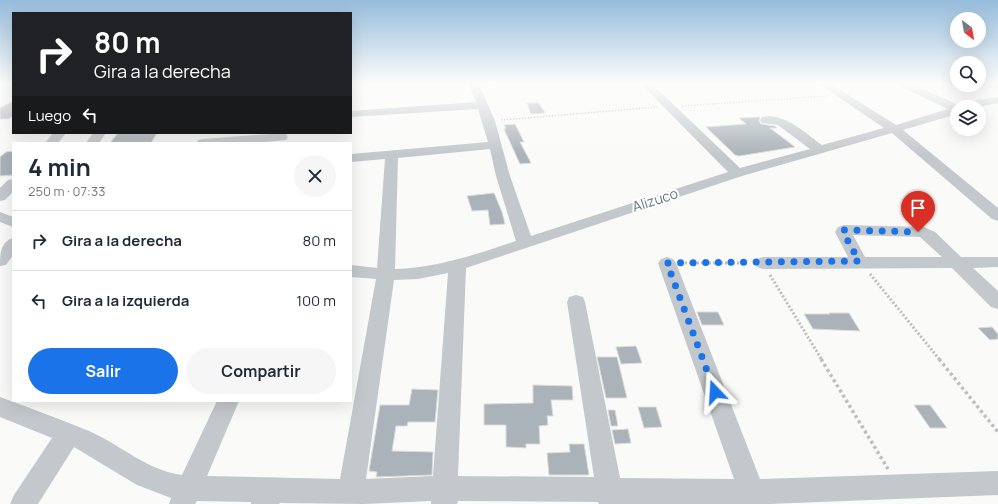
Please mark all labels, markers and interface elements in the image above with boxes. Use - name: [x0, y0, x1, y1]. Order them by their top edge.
- north arrow: [950, 12, 986, 48]
- map controls: [950, 12, 986, 136]
- text: 80 m: [94, 23, 160, 61]
- icon: right: [28, 28, 80, 80]
- button: search: [950, 56, 986, 92]
- text: Gira a la derecha: [94, 59, 231, 83]
- button: layers: [950, 100, 986, 136]
- icon: left: [79, 104, 101, 126]
- text: Luego: [28, 105, 71, 126]
- text: 4 min: [28, 150, 91, 183]
- button: close: [294, 155, 336, 197]
- text: 250 m · 07:33: [28, 182, 105, 200]
- street label: Alizuco: [630, 183, 680, 216]
- pin: [901, 191, 935, 232]
- icon: arrive: [907, 197, 929, 219]
- icon: right: [28, 230, 50, 252]
- text: Gira a la derecha: [62, 230, 182, 251]
- text: 80 m: [302, 230, 336, 251]
- icon: left: [28, 290, 50, 312]
- text: Gira a la izquierda: [62, 290, 189, 311]
- text: 100 m: [296, 290, 336, 311]
- button: Salir: [28, 348, 178, 394]
- button: Compartir: [186, 348, 336, 394]
- position arrow: [694, 371, 736, 413]

